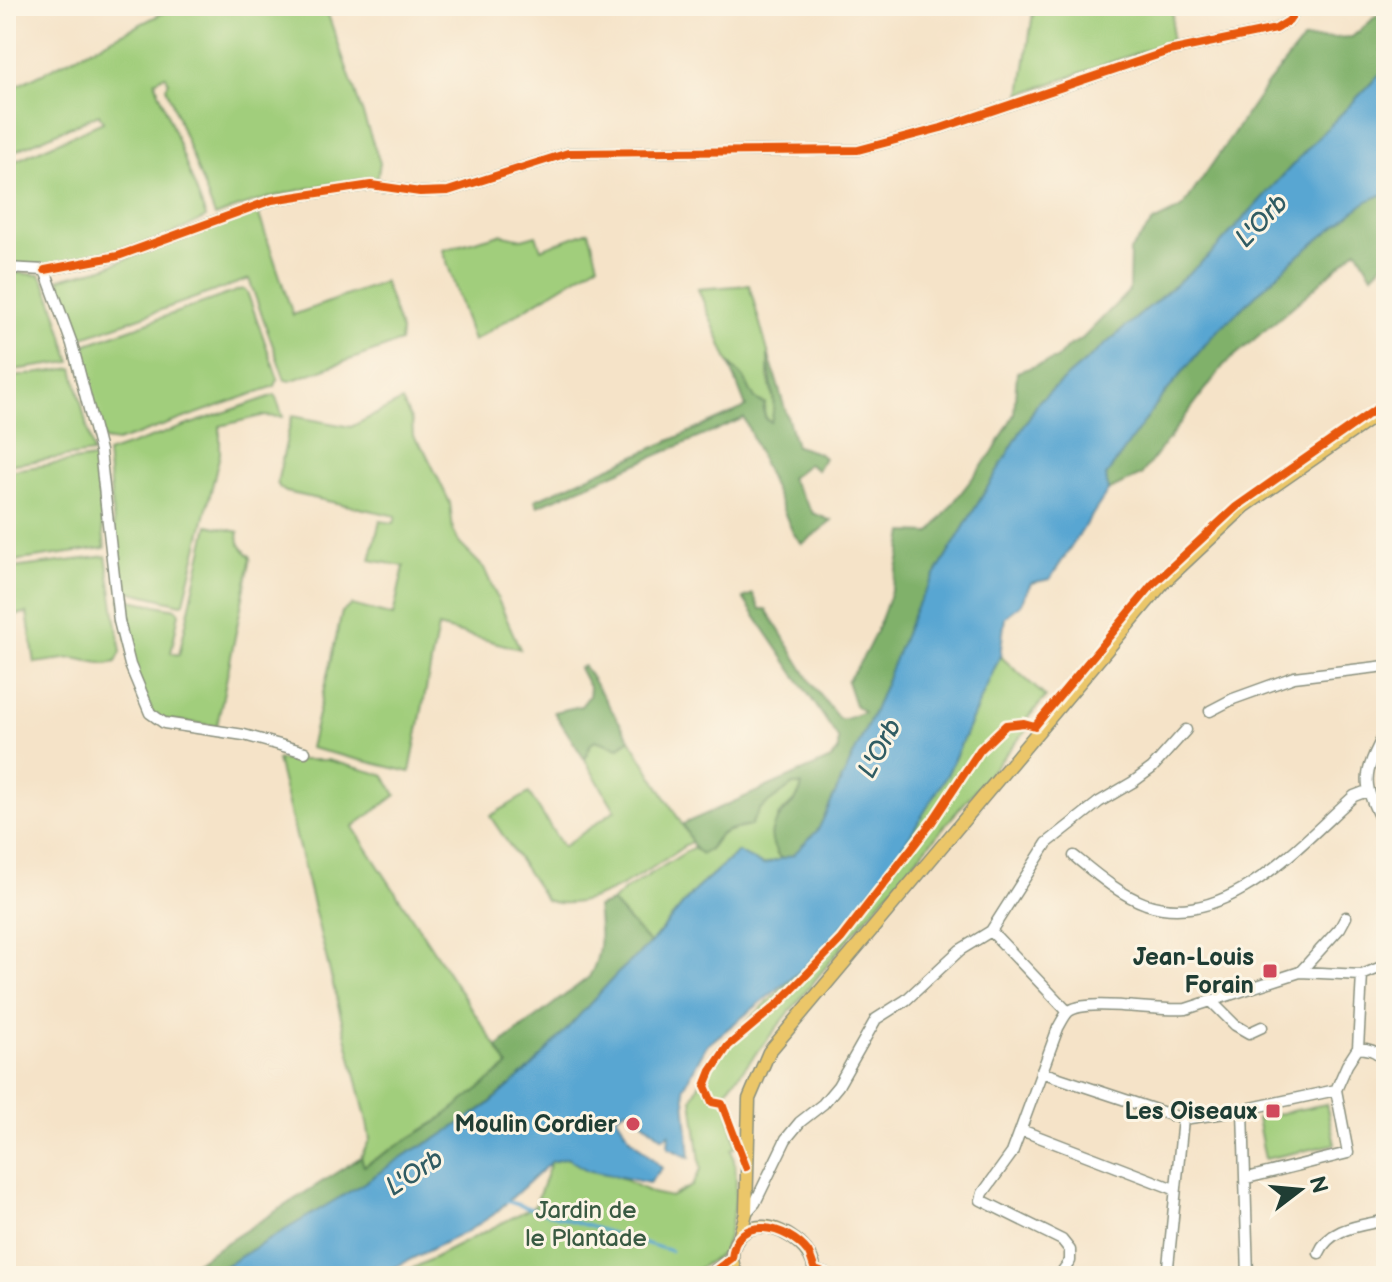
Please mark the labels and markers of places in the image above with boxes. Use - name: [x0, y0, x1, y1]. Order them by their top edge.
- place label: Jean-Louis Forain: [1133, 943, 1254, 1000]
- marker: Jean-Louis Forain: [1261, 962, 1279, 980]
- place label: Les Oiseaux: [1125, 1097, 1257, 1126]
- marker: Les Oiseaux: [1264, 1102, 1282, 1120]
- place label: Moulin Cordier: [454, 1110, 617, 1139]
- marker: Moulin Cordier: [624, 1115, 642, 1133]

